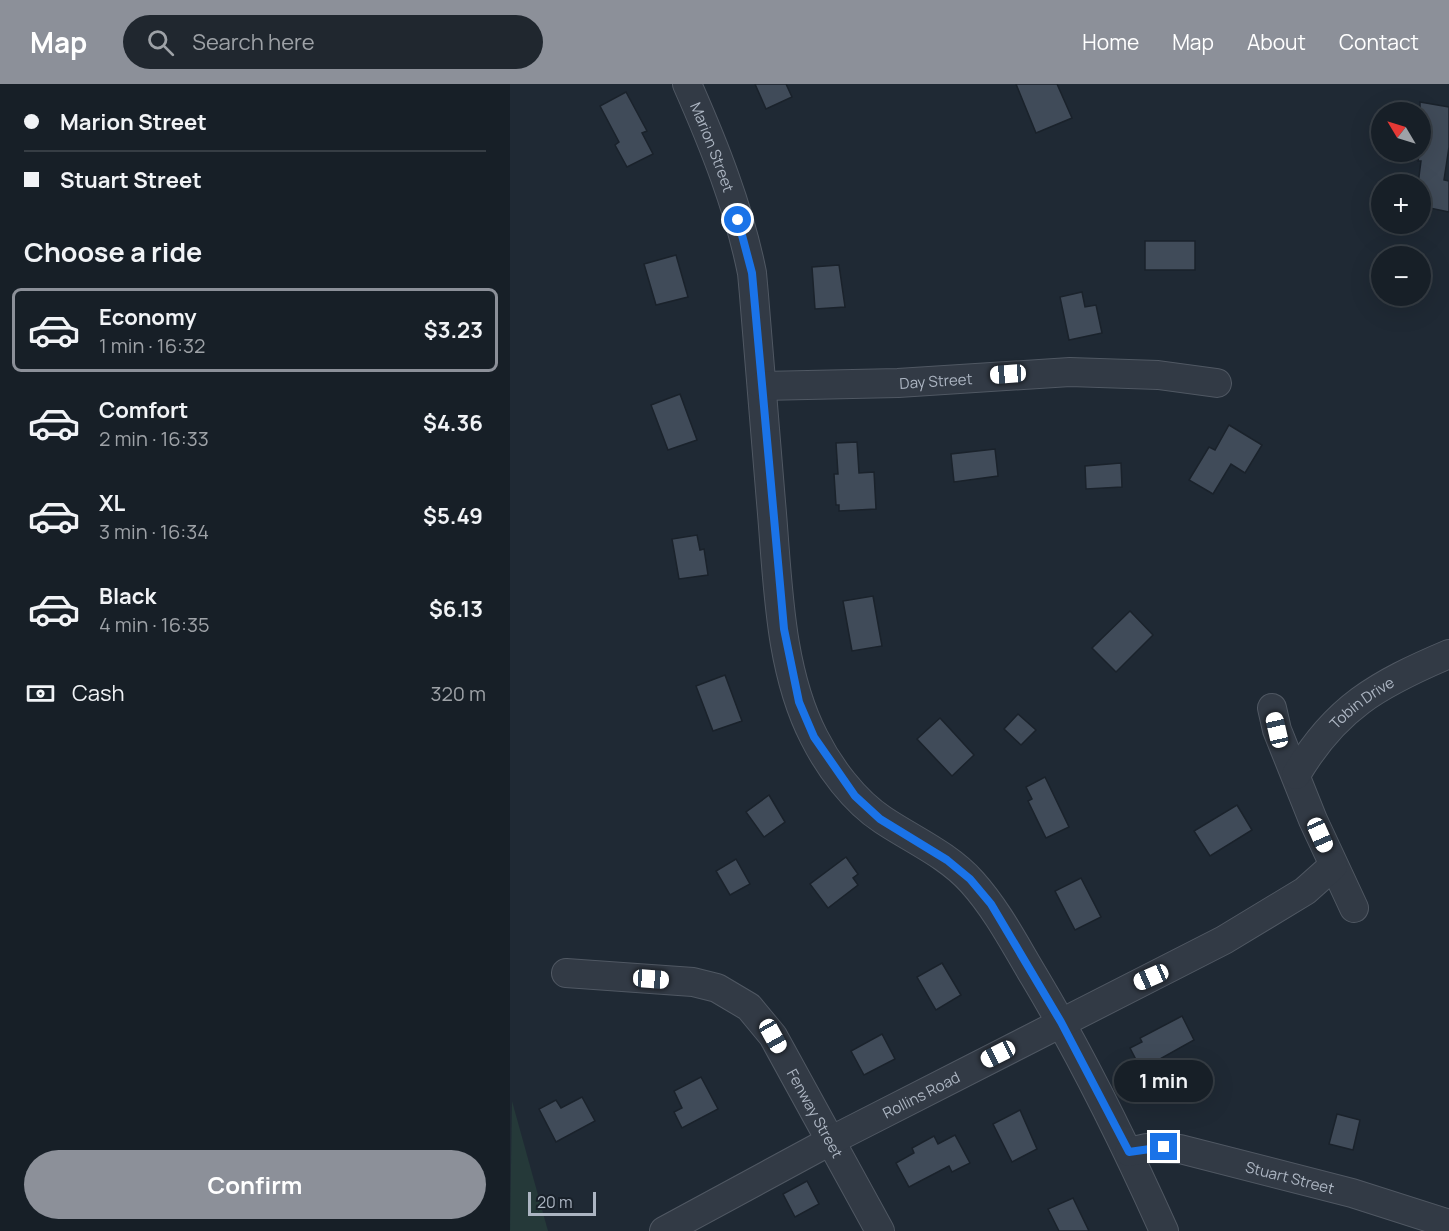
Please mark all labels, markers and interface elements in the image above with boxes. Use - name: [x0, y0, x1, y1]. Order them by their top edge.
- search box: [123, 15, 543, 69]
- text: Map: [30, 23, 87, 61]
- icon: search: [144, 26, 177, 59]
- text: Search here: [192, 27, 315, 57]
- text: Home: [1082, 28, 1139, 56]
- text: Map: [1172, 28, 1214, 56]
- text: About: [1247, 28, 1306, 56]
- text: Contact: [1339, 28, 1419, 56]
- street label: Marion Street: [686, 99, 740, 195]
- north arrow: [1371, 102, 1431, 162]
- map controls: [1371, 102, 1431, 306]
- text: Marion Street: [60, 107, 207, 137]
- text: Stuart Street: [60, 165, 202, 195]
- button: +: [1371, 174, 1431, 234]
- route start: [724, 206, 751, 233]
- text: Choose a ride: [24, 233, 202, 270]
- button: −: [1371, 246, 1431, 306]
- text: Economy: [99, 302, 197, 332]
- icon: car: [27, 303, 81, 357]
- text: $3.23: [424, 315, 483, 345]
- text: 1 min · 16:32: [99, 332, 206, 359]
- car: [989, 364, 1027, 384]
- street label: Day Street: [899, 368, 973, 393]
- text: Comfort: [99, 395, 188, 425]
- icon: car: [27, 396, 81, 450]
- text: $4.36: [423, 408, 483, 438]
- text: 2 min · 16:33: [99, 425, 209, 452]
- text: XL: [99, 488, 125, 518]
- icon: car: [27, 489, 81, 543]
- text: $5.49: [423, 501, 483, 531]
- text: 3 min · 16:34: [99, 518, 209, 545]
- text: Black: [99, 581, 156, 611]
- icon: car: [27, 582, 81, 636]
- text: $6.13: [429, 594, 483, 624]
- text: 4 min · 16:35: [99, 611, 210, 638]
- street label: Tobin Drive: [1325, 671, 1398, 733]
- icon: cash: [24, 677, 57, 710]
- text: Cash: [72, 678, 125, 708]
- text: 320 m: [430, 680, 486, 707]
- car: [1264, 710, 1290, 750]
- car: [1304, 815, 1336, 855]
- car: [1131, 961, 1171, 993]
- car: [632, 969, 670, 989]
- car: [756, 1016, 790, 1056]
- car: [978, 1038, 1018, 1070]
- callout: 1 min: [1114, 1060, 1214, 1102]
- street label: Fenway Street: [782, 1065, 848, 1162]
- street label: Rollins Road: [879, 1066, 963, 1123]
- text: 1 min: [1139, 1067, 1188, 1094]
- route end: [1150, 1133, 1177, 1160]
- button: Confirm: [24, 1150, 486, 1219]
- street label: Stuart Street: [1243, 1156, 1337, 1199]
- scale bar: [528, 1189, 596, 1216]
- text: 20 m: [537, 1191, 573, 1213]

